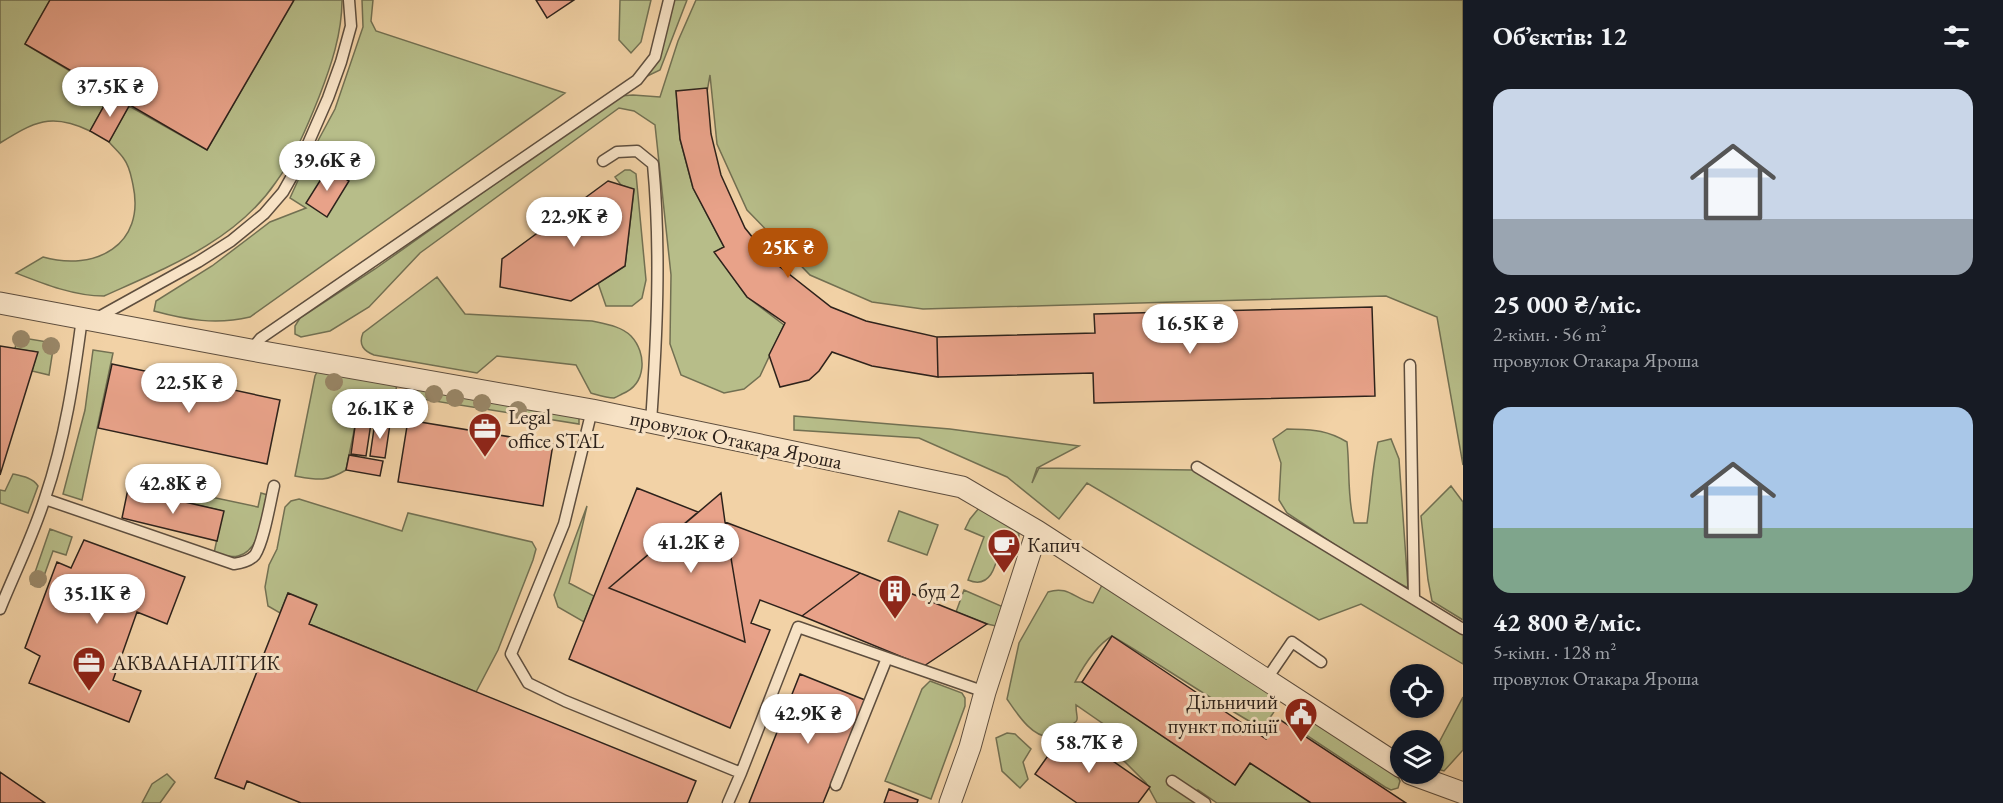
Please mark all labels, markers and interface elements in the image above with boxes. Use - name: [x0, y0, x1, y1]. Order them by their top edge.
- text: Об’єктів: 12: [1493, 19, 1627, 53]
- icon: filters: [1940, 20, 1973, 53]
- pin: 37.5K ₴: [55, 67, 165, 118]
- text: 37.5K ₴: [76, 73, 144, 99]
- icon: home: [1679, 128, 1787, 236]
- pin: 39.6K ₴: [272, 141, 382, 192]
- text: 39.6K ₴: [293, 147, 361, 173]
- pin: 22.9K ₴: [519, 197, 629, 248]
- text: 22.9K ₴: [540, 203, 608, 229]
- pin: 25K ₴: [746, 228, 830, 279]
- text: 25K ₴: [762, 234, 814, 260]
- text: 25 000 ₴/міс.: [1493, 287, 1641, 321]
- pin: 16.5K ₴: [1135, 304, 1245, 355]
- text: 16.5K ₴: [1156, 310, 1224, 336]
- text: 2-кімн. · 56 m²: [1493, 321, 1607, 347]
- text: провулок Отакара Яроша: [1493, 347, 1699, 373]
- pin: 22.5K ₴: [134, 363, 244, 414]
- text: 22.5K ₴: [155, 369, 223, 395]
- pin: 26.1K ₴: [325, 389, 435, 440]
- text: 26.1K ₴: [346, 395, 414, 421]
- place label: Legal office STAL: [508, 403, 605, 454]
- street label: провулок Отакара Яроша: [627, 404, 845, 475]
- office icon: Legal office STAL: [467, 411, 503, 458]
- icon: home: [1679, 446, 1787, 554]
- pin: 42.8K ₴: [118, 464, 228, 515]
- text: 42.8K ₴: [139, 470, 207, 496]
- pin: 41.2K ₴: [636, 523, 746, 574]
- cafe icon: Капич: [986, 527, 1022, 574]
- text: 41.2K ₴: [657, 529, 725, 555]
- place label: Капич: [1027, 531, 1080, 558]
- building icon: буд 2: [877, 573, 913, 620]
- pin: 35.1K ₴: [42, 574, 152, 625]
- place label: буд 2: [918, 577, 960, 604]
- text: 35.1K ₴: [63, 580, 131, 606]
- text: 42 800 ₴/міс.: [1493, 605, 1641, 639]
- text: 5-кімн. · 128 m²: [1493, 639, 1616, 665]
- office icon: АКВААНАЛІТИК: [71, 645, 107, 692]
- place label: АКВААНАЛІТИК: [111, 649, 280, 676]
- map controls: [1390, 664, 1444, 784]
- button: locate: [1390, 664, 1444, 718]
- text: провулок Отакара Яроша: [1493, 665, 1699, 691]
- place label: Дільничий пункт поліції: [1168, 688, 1279, 739]
- pin: 42.9K ₴: [753, 694, 863, 745]
- public building icon: Дільничий пункт поліції: [1283, 696, 1319, 743]
- text: 42.9K ₴: [774, 700, 842, 726]
- pin: 58.7K ₴: [1034, 723, 1144, 774]
- text: 58.7K ₴: [1055, 729, 1123, 755]
- button: layers: [1390, 730, 1444, 784]

